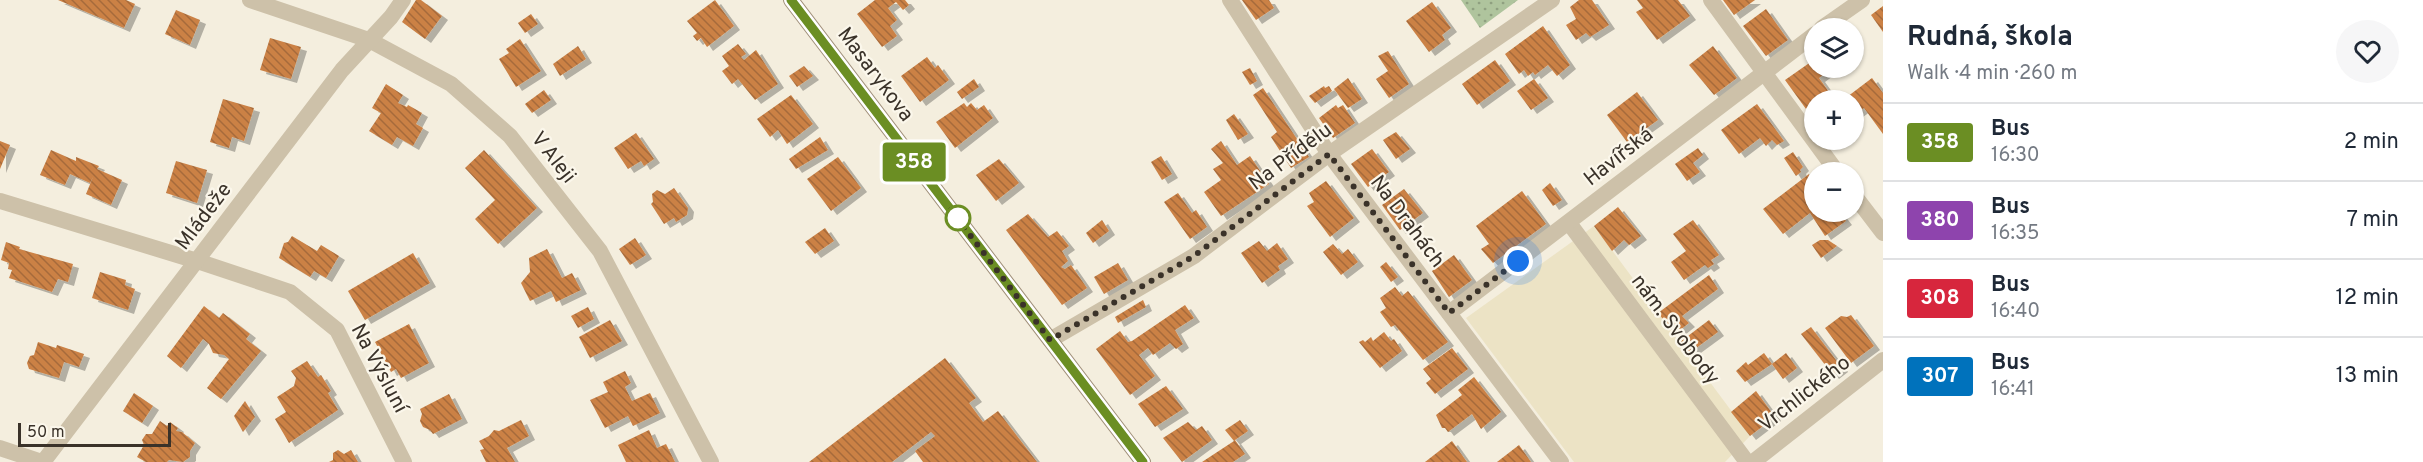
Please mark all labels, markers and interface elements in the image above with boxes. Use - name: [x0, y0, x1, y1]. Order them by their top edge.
- map controls: [1804, 18, 1864, 222]
- button: layers: [1804, 18, 1864, 78]
- text: Rudná, škola: [1907, 20, 2073, 56]
- button: heart: [2336, 20, 2399, 83]
- street label: Masarykova: [831, 22, 919, 127]
- text: Walk · 4 min · 260 m: [1907, 61, 2078, 87]
- button: +: [1804, 90, 1864, 150]
- text: Bus: [1991, 116, 2030, 143]
- street label: Na Přídělu: [1244, 117, 1338, 197]
- street label: Havířská: [1579, 122, 1659, 193]
- street label: V Aleji: [524, 126, 582, 189]
- text: 358: [1921, 129, 1959, 156]
- text: 2 min: [2344, 129, 2399, 156]
- line badge: 358: [880, 142, 948, 182]
- text: 16:30: [1991, 143, 2040, 169]
- text: 358: [895, 149, 933, 176]
- button: −: [1804, 162, 1864, 222]
- street label: Na Drahách: [1363, 170, 1450, 273]
- street label: Mládeže: [170, 178, 238, 256]
- text: Bus: [1991, 194, 2030, 221]
- unlabelled marker: [945, 205, 971, 231]
- text: 380: [1920, 207, 1960, 234]
- text: 7 min: [2347, 207, 2399, 234]
- text: 16:35: [1991, 221, 2039, 247]
- your location: [1503, 246, 1533, 276]
- street label: nám. Svobody: [1624, 269, 1725, 391]
- text: Bus: [1991, 272, 2030, 299]
- text: 308: [1920, 285, 1960, 312]
- text: 12 min: [2336, 285, 2399, 312]
- text: 16:40: [1991, 299, 2040, 325]
- street label: Na Výsluní: [344, 319, 414, 420]
- street label: Vrchlického: [1753, 350, 1857, 439]
- text: Bus: [1991, 350, 2030, 377]
- text: 307: [1922, 363, 1958, 390]
- text: 13 min: [2336, 363, 2399, 390]
- text: 16:41: [1991, 377, 2035, 403]
- scale bar: [18, 420, 171, 448]
- text: 50 m: [27, 423, 65, 443]

